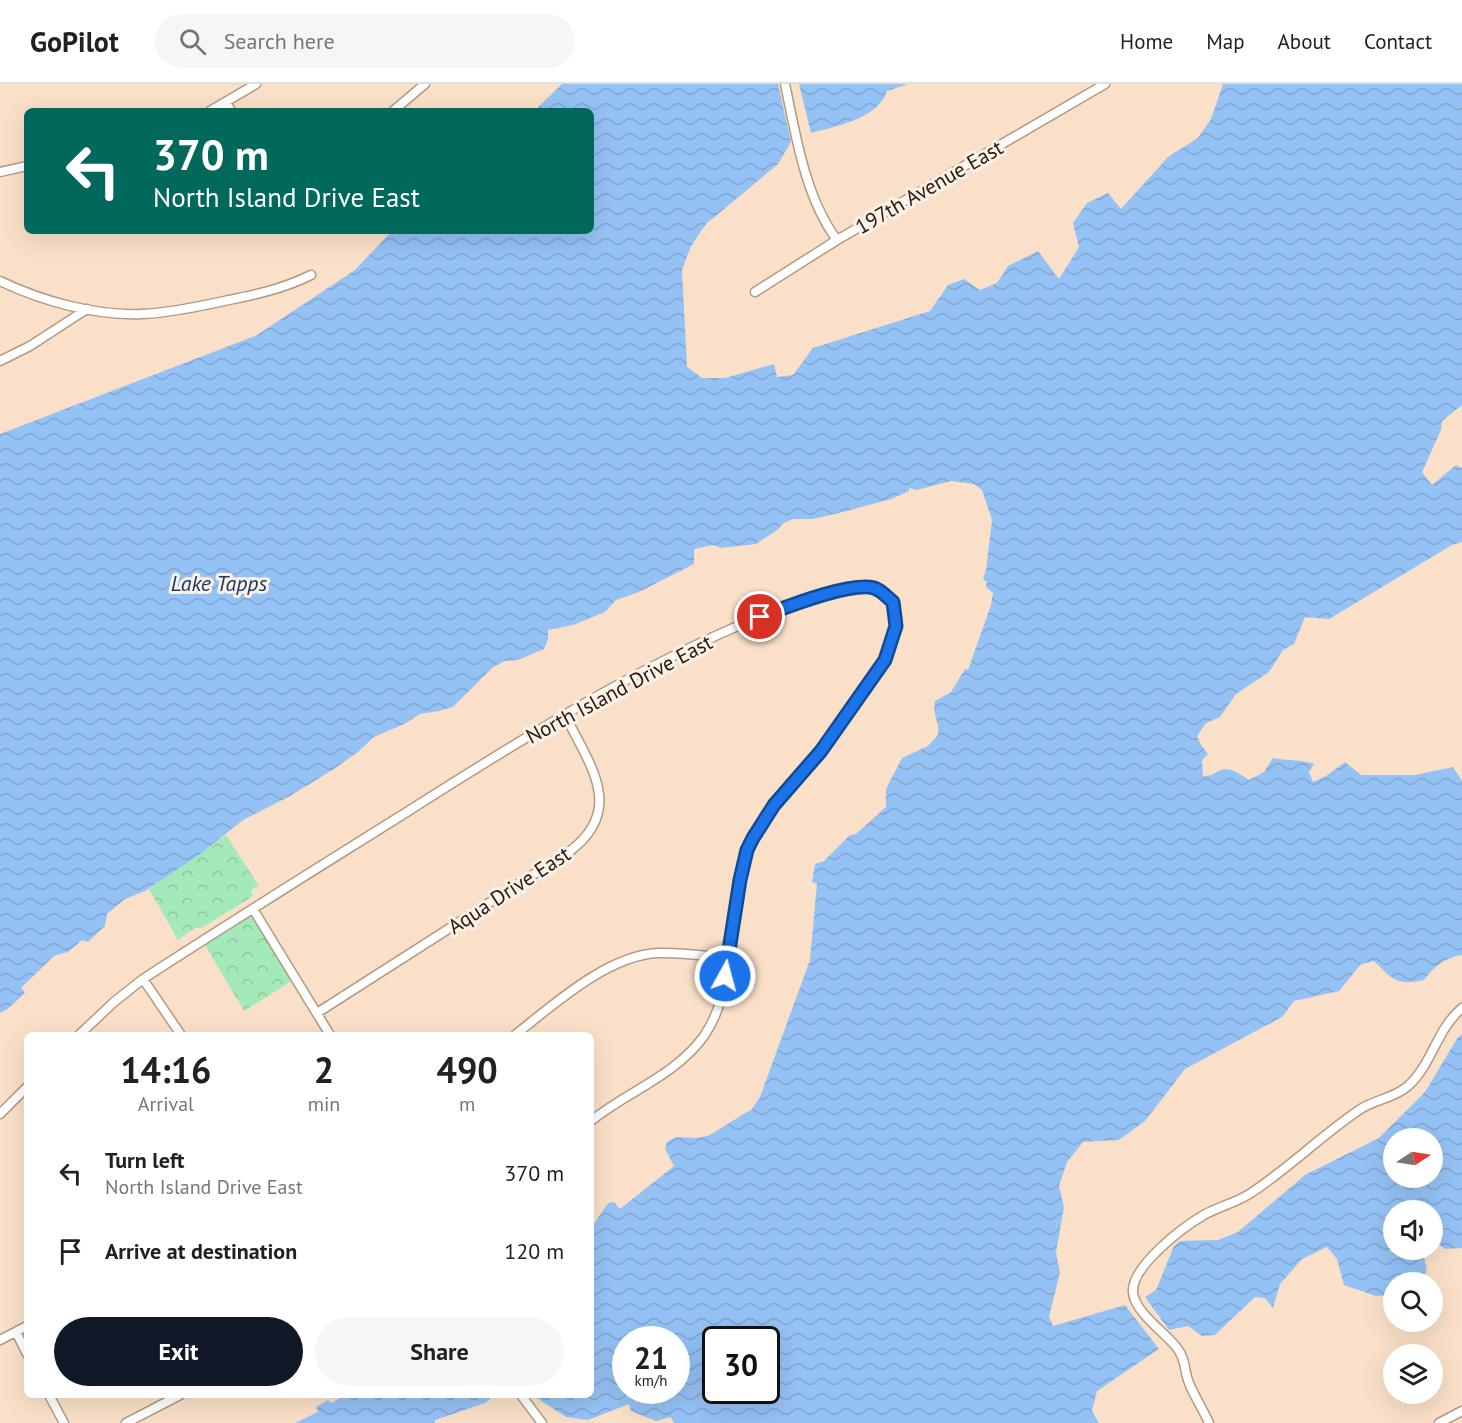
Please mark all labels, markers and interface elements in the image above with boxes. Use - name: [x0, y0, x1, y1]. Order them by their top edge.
- search box: [155, 14, 575, 68]
- text: GoPilot: [30, 23, 119, 60]
- icon: search: [176, 25, 209, 58]
- text: Search here: [224, 27, 335, 55]
- text: Home: [1120, 28, 1173, 55]
- text: Map: [1206, 28, 1245, 55]
- text: About: [1278, 28, 1331, 55]
- text: Contact: [1364, 28, 1432, 55]
- text: 370 m: [153, 127, 269, 182]
- icon: left: [54, 132, 132, 210]
- street label: 197th Avenue East: [850, 134, 1008, 240]
- text: North Island Drive East: [153, 180, 420, 214]
- water label: Lake Tapps: [171, 569, 268, 597]
- pin: [734, 591, 785, 642]
- icon: arrive: [743, 600, 776, 633]
- street label: North Island Drive East: [521, 628, 717, 750]
- street label: Aqua Drive East: [443, 840, 575, 940]
- position arrow: [693, 944, 757, 1008]
- text: 14:16: [120, 1046, 212, 1093]
- text: 2: [314, 1046, 334, 1093]
- text: 490: [437, 1046, 498, 1093]
- text: Arrival: [138, 1091, 194, 1117]
- text: min: [308, 1091, 340, 1117]
- text: m: [459, 1091, 475, 1117]
- north arrow: [1383, 1128, 1443, 1188]
- map controls: [1383, 1128, 1443, 1404]
- text: Turn left: [105, 1146, 185, 1174]
- icon: left: [54, 1157, 87, 1190]
- text: 370 m: [504, 1159, 564, 1187]
- text: North Island Drive East: [105, 1174, 303, 1200]
- button: sound: [1383, 1200, 1443, 1260]
- icon: arrive: [54, 1235, 87, 1268]
- text: Arrive at destination: [105, 1237, 297, 1265]
- text: 120 m: [504, 1237, 564, 1265]
- button: search: [1383, 1272, 1443, 1332]
- button: Exit: [54, 1317, 303, 1386]
- button: Share: [315, 1317, 564, 1386]
- speed limit sign: 30: [702, 1326, 780, 1404]
- text: 21: [634, 1338, 668, 1377]
- button: layers: [1383, 1344, 1443, 1404]
- text: km/h: [635, 1371, 667, 1390]

